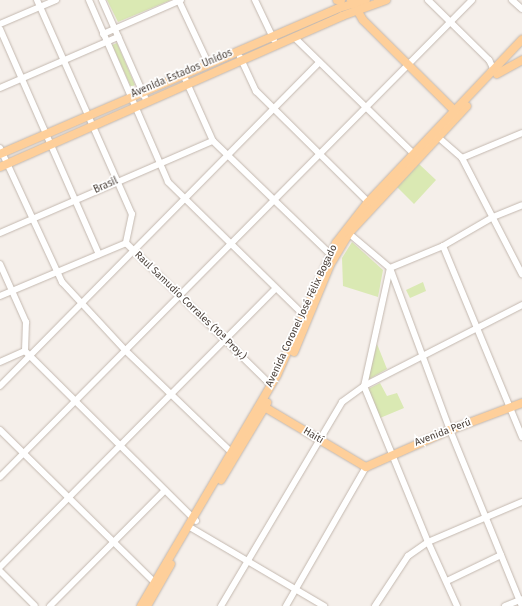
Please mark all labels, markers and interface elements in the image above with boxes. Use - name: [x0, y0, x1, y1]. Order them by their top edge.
- street label: Avenida Estados Unidos: [130, 47, 234, 101]
- street label: Brasil: [92, 175, 120, 197]
- street label: Avenida Coronel José Félix Bogado: [264, 243, 340, 389]
- street label: Raul Samudio Corrales (10ª Proy.): [132, 249, 248, 363]
- street label: Avenida Perú: [413, 417, 473, 449]
- street label: Haití: [301, 425, 325, 447]

